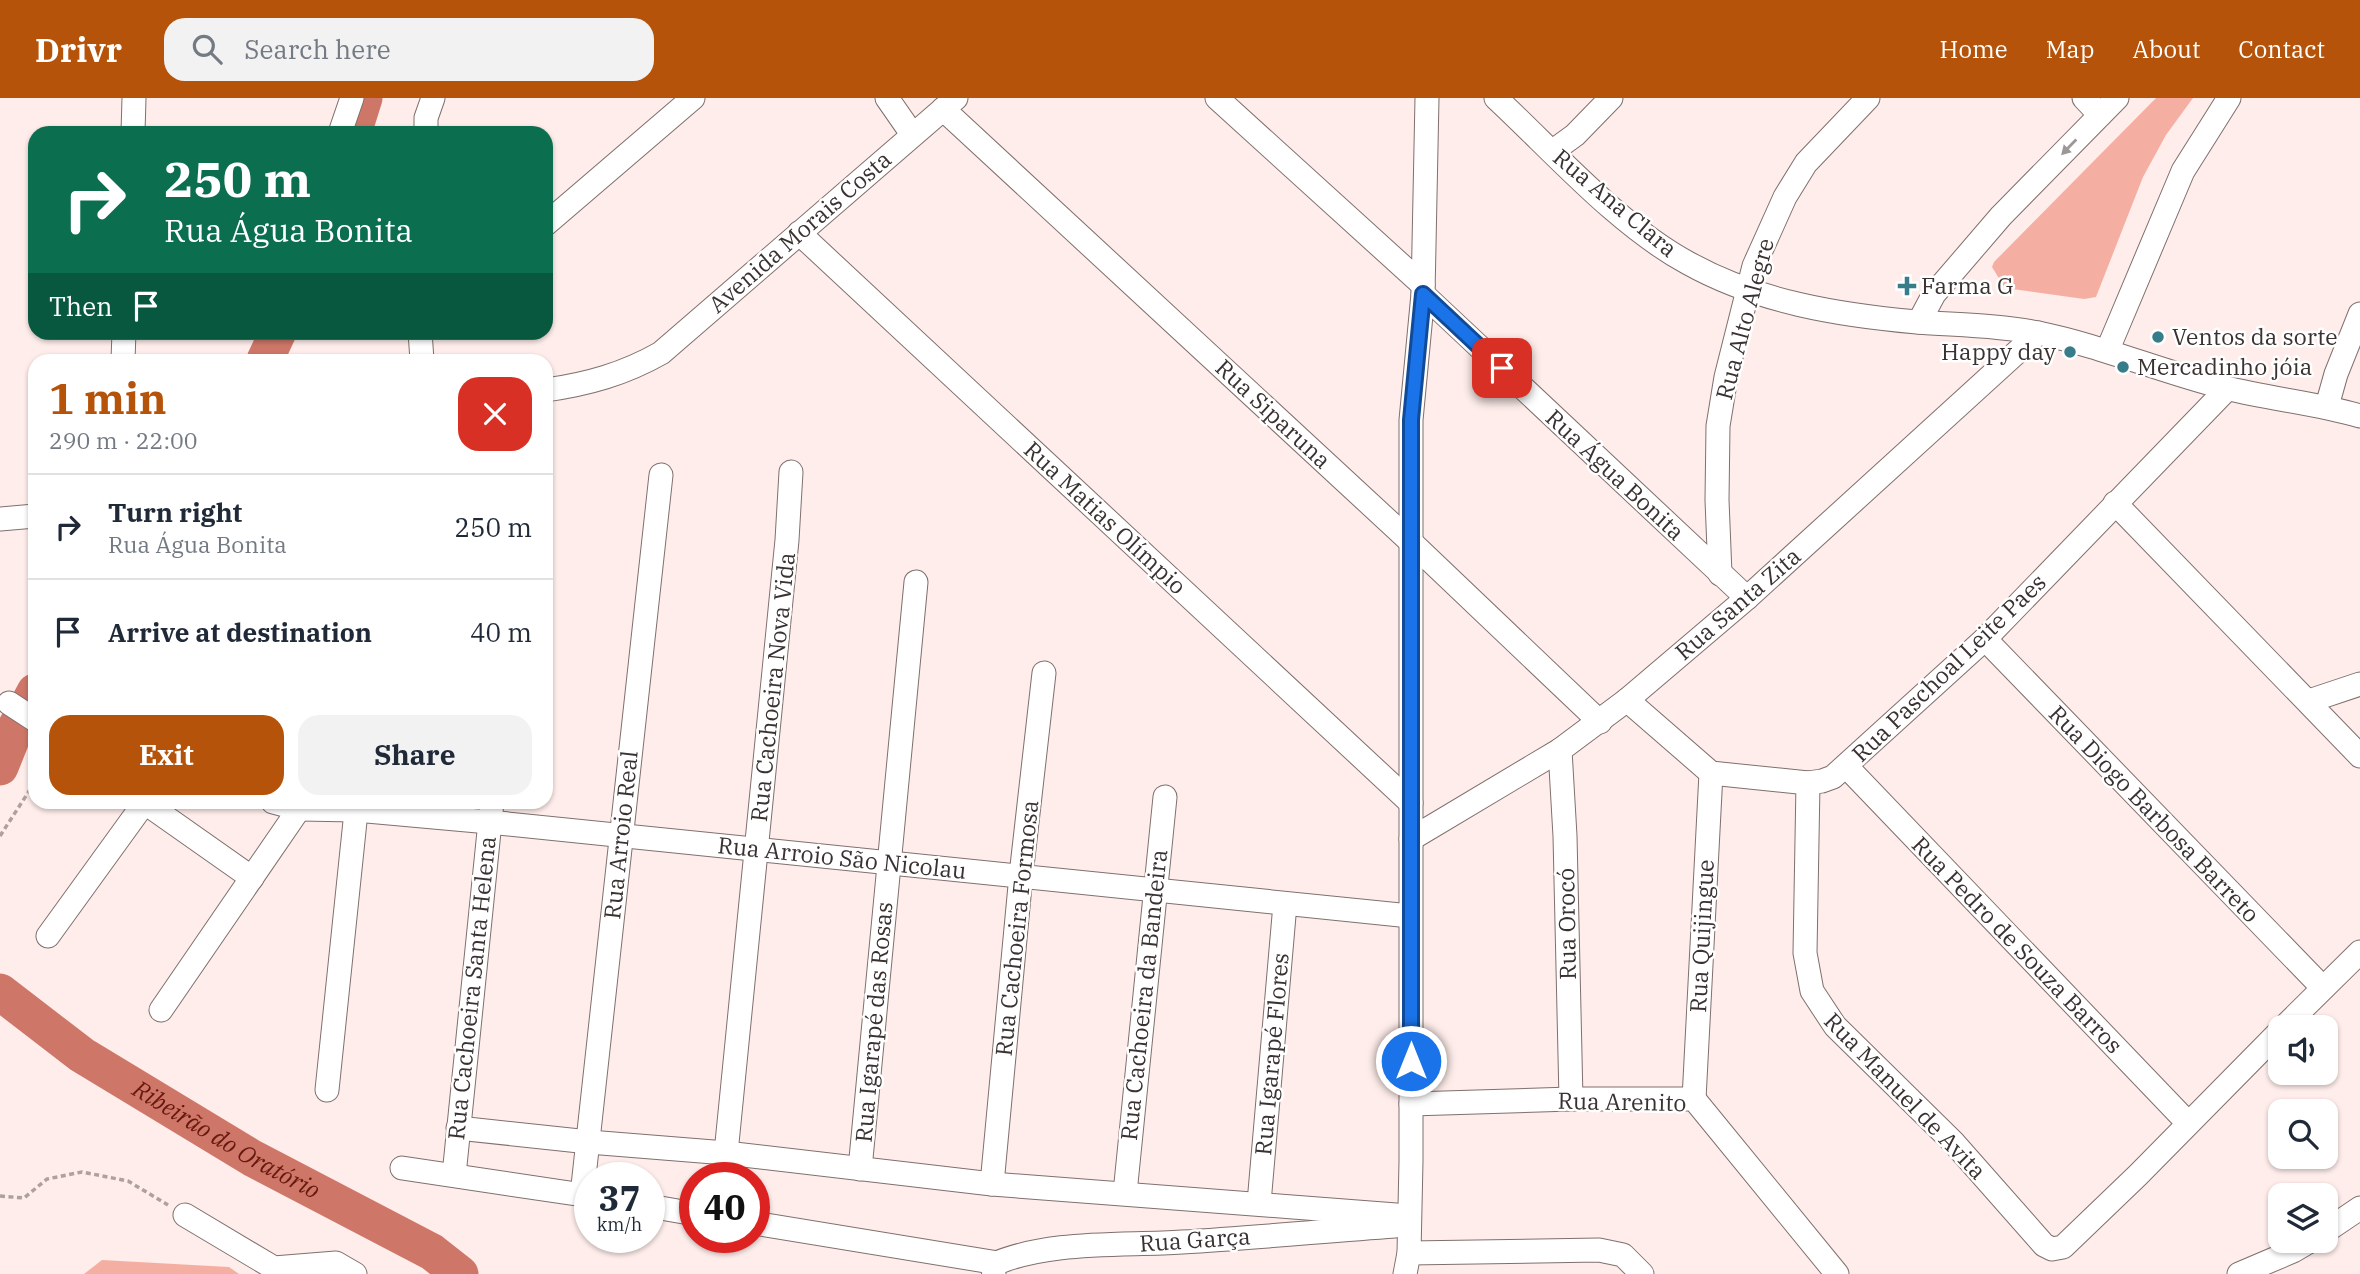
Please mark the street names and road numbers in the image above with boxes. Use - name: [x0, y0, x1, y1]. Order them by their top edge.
- street label: Rua Ana Clara: [1547, 142, 1684, 263]
- street label: Avenida Morais Costa: [702, 144, 897, 319]
- street label: Rua Alto Alegre: [1708, 235, 1780, 403]
- street label: Rua Siparuna: [1210, 352, 1338, 474]
- street label: Rua Água Bonita: [1540, 402, 1691, 546]
- street label: Rua Matias Olímpio: [1018, 434, 1193, 600]
- street label: Rua Santa Zita: [1668, 540, 1806, 666]
- street label: Rua Cachoeira Nova Vida: [743, 551, 801, 823]
- street label: Rua Paschoal Leite Paes: [1845, 567, 2052, 768]
- street label: Rua Diogo Barbosa Barreto: [2043, 698, 2266, 928]
- street label: Rua Arroio Real: [596, 749, 644, 921]
- street label: Rua Cachoeira Formosa: [988, 798, 1044, 1057]
- street label: Rua Arroio São Nicolau: [716, 829, 968, 885]
- street label: Rua Pedro de Souza Barros: [1906, 829, 2130, 1059]
- street label: Rua Cachoeira Santa Helena: [440, 834, 502, 1141]
- street label: Rua Cachoeira da Bandeira: [1113, 848, 1173, 1142]
- street label: Rua Quijingue: [1682, 859, 1720, 1013]
- street label: Rua Orocó: [1550, 868, 1582, 980]
- street label: Rua Igarapé das Rosas: [848, 900, 898, 1143]
- street label: Rua Igarapé Flores: [1247, 951, 1295, 1156]
- street label: Rua Manuel de Avita: [1818, 1006, 1993, 1185]
- street label: Rua Arenito: [1557, 1085, 1687, 1117]
- street label: Rua Garça: [1138, 1220, 1252, 1258]

